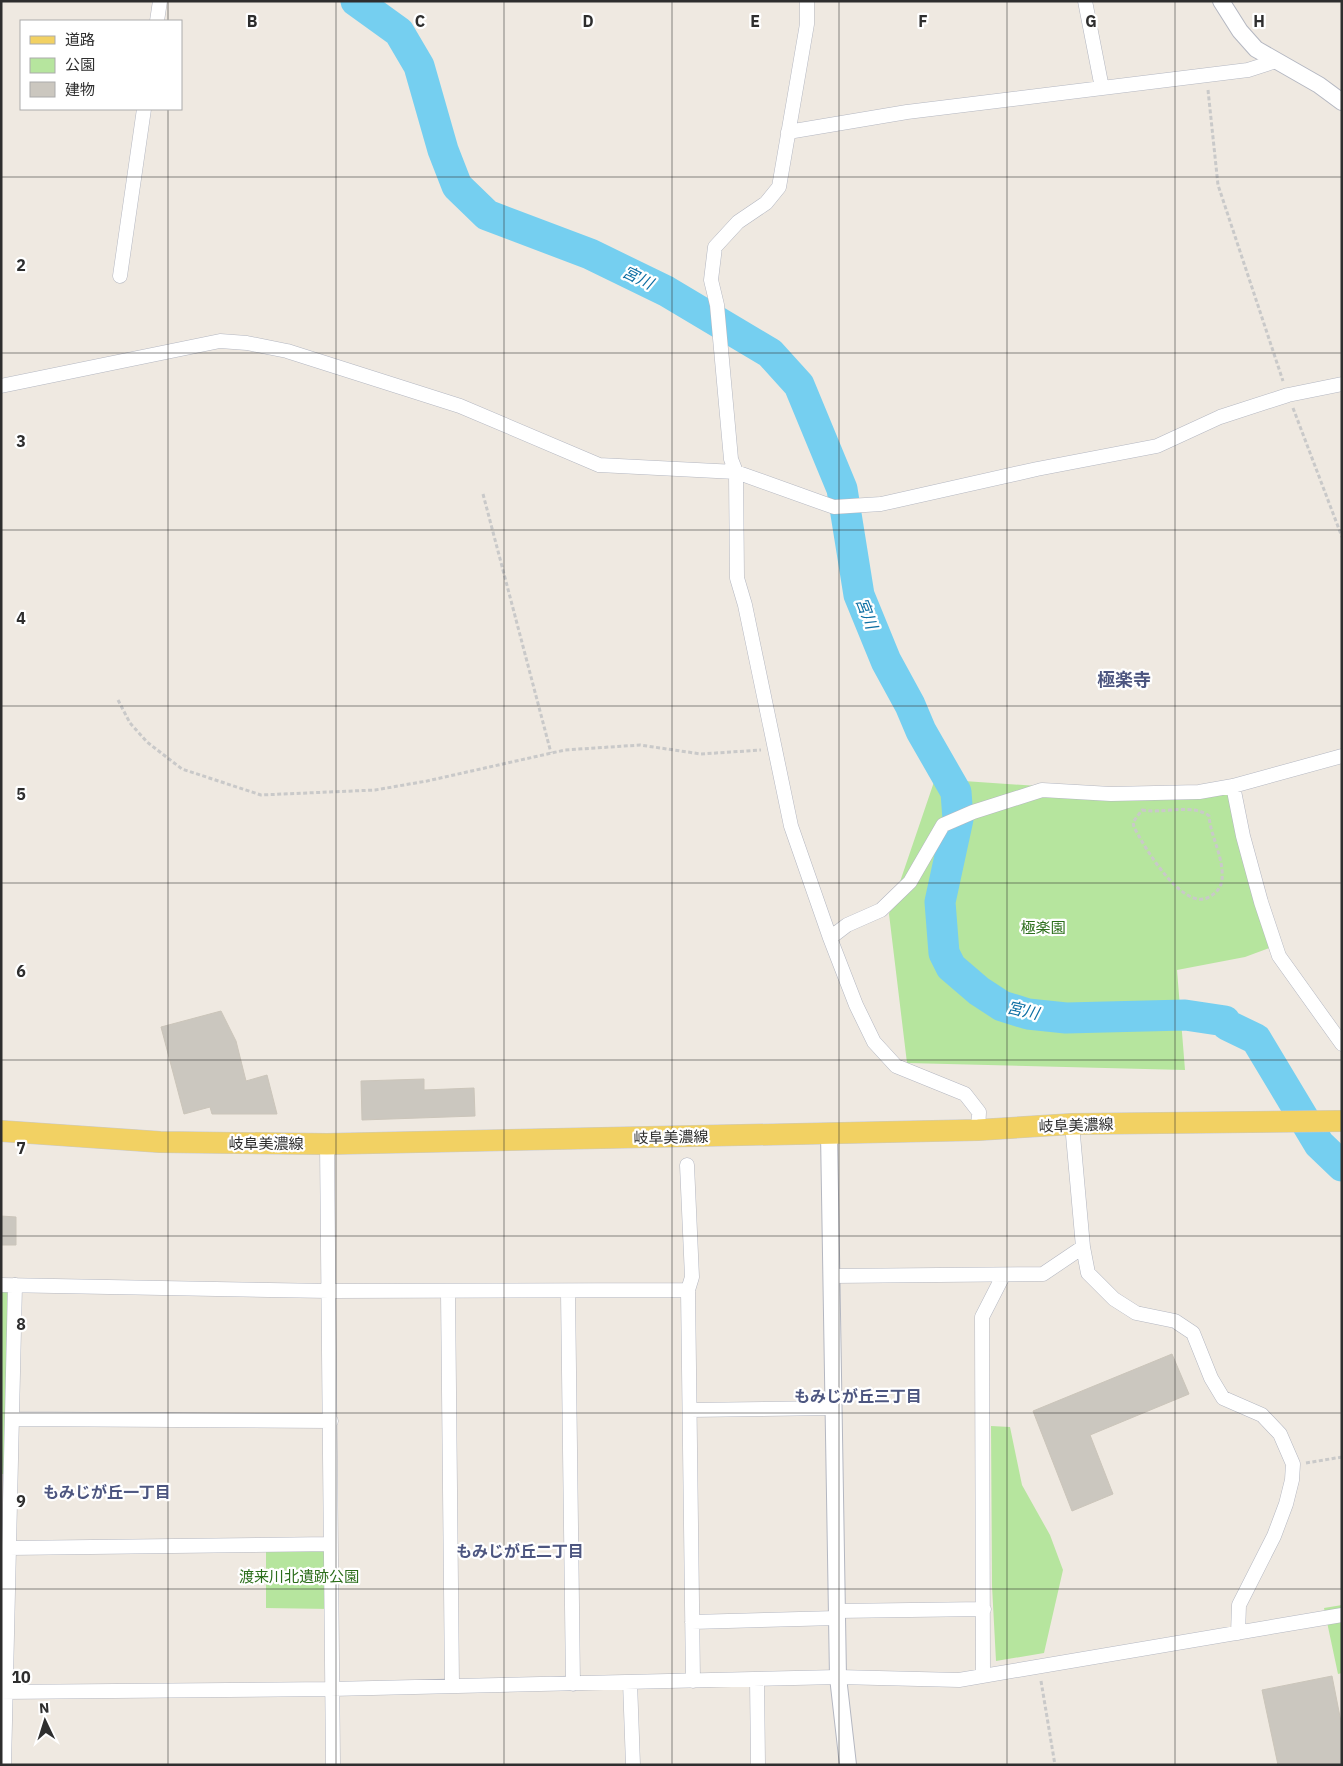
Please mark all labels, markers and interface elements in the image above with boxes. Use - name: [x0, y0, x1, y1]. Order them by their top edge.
- text: B: [247, 11, 258, 31]
- text: C: [415, 11, 425, 31]
- text: D: [582, 11, 594, 31]
- text: E: [750, 11, 760, 31]
- text: F: [918, 11, 928, 31]
- text: G: [1085, 11, 1097, 31]
- text: H: [1253, 11, 1265, 31]
- legend: [20, 20, 182, 110]
- text: 道路: [65, 30, 95, 49]
- text: 公園: [65, 55, 95, 74]
- text: 建物: [65, 80, 95, 99]
- text: 2: [16, 255, 26, 275]
- water label: 宮川: [619, 261, 659, 294]
- text: 3: [16, 431, 26, 451]
- water label: 宮川: [852, 594, 883, 633]
- text: 4: [16, 608, 26, 628]
- district label: 極楽寺: [1097, 668, 1151, 691]
- text: 5: [16, 784, 26, 804]
- park label: 極楽園: [1020, 918, 1066, 937]
- text: 6: [16, 961, 26, 981]
- water label: 宮川: [1005, 997, 1043, 1024]
- street label: 岐阜美濃線: [1038, 1114, 1114, 1136]
- street label: 岐阜美濃線: [633, 1127, 709, 1147]
- street label: 岐阜美濃線: [228, 1134, 304, 1153]
- text: 7: [16, 1138, 26, 1158]
- text: 8: [16, 1314, 26, 1334]
- district label: もみじが丘三丁目: [794, 1386, 922, 1406]
- district label: もみじが丘一丁目: [43, 1482, 171, 1502]
- text: 9: [16, 1491, 26, 1511]
- district label: もみじが丘二丁目: [456, 1541, 584, 1561]
- park label: 渡来川北遺跡公園: [239, 1567, 359, 1586]
- text: 10: [11, 1667, 31, 1687]
- north arrow: [20, 1696, 70, 1746]
- text: N: [38, 1699, 50, 1717]

